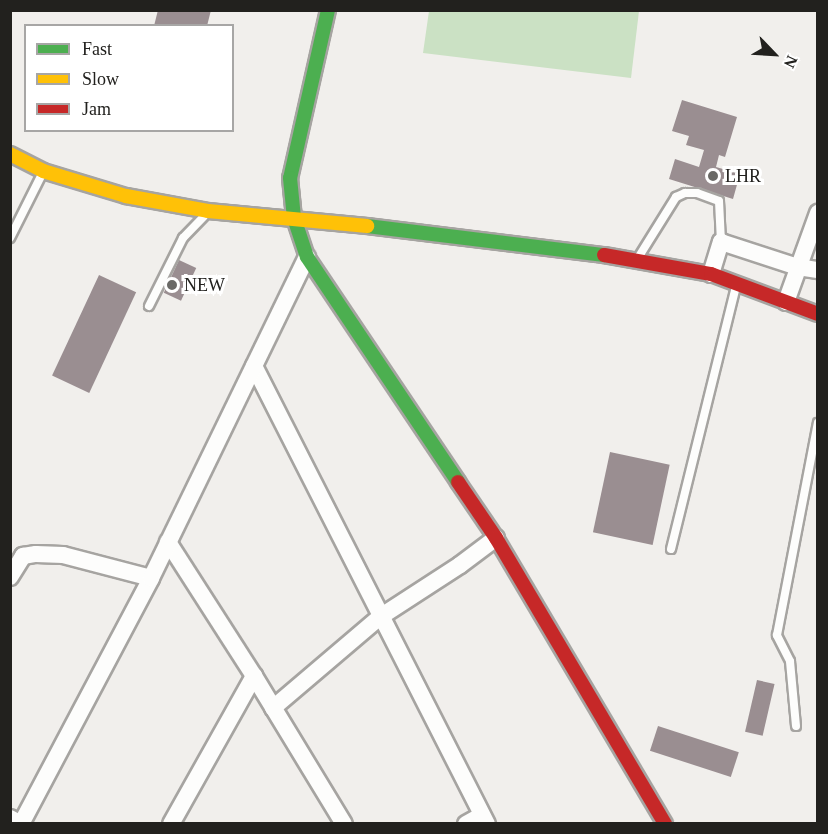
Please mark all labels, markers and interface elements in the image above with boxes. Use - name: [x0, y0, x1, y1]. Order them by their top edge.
- legend: [24, 24, 234, 132]
- north arrow: [744, 24, 804, 84]
- text: Fast: [82, 39, 112, 59]
- text: N: [781, 53, 801, 71]
- text: Slow: [82, 69, 119, 89]
- text: Jam: [82, 99, 111, 119]
- place label: LHR: [725, 165, 761, 187]
- marker: LHR: [706, 169, 720, 183]
- place label: NEW: [184, 274, 225, 296]
- marker: NEW: [165, 278, 179, 292]

